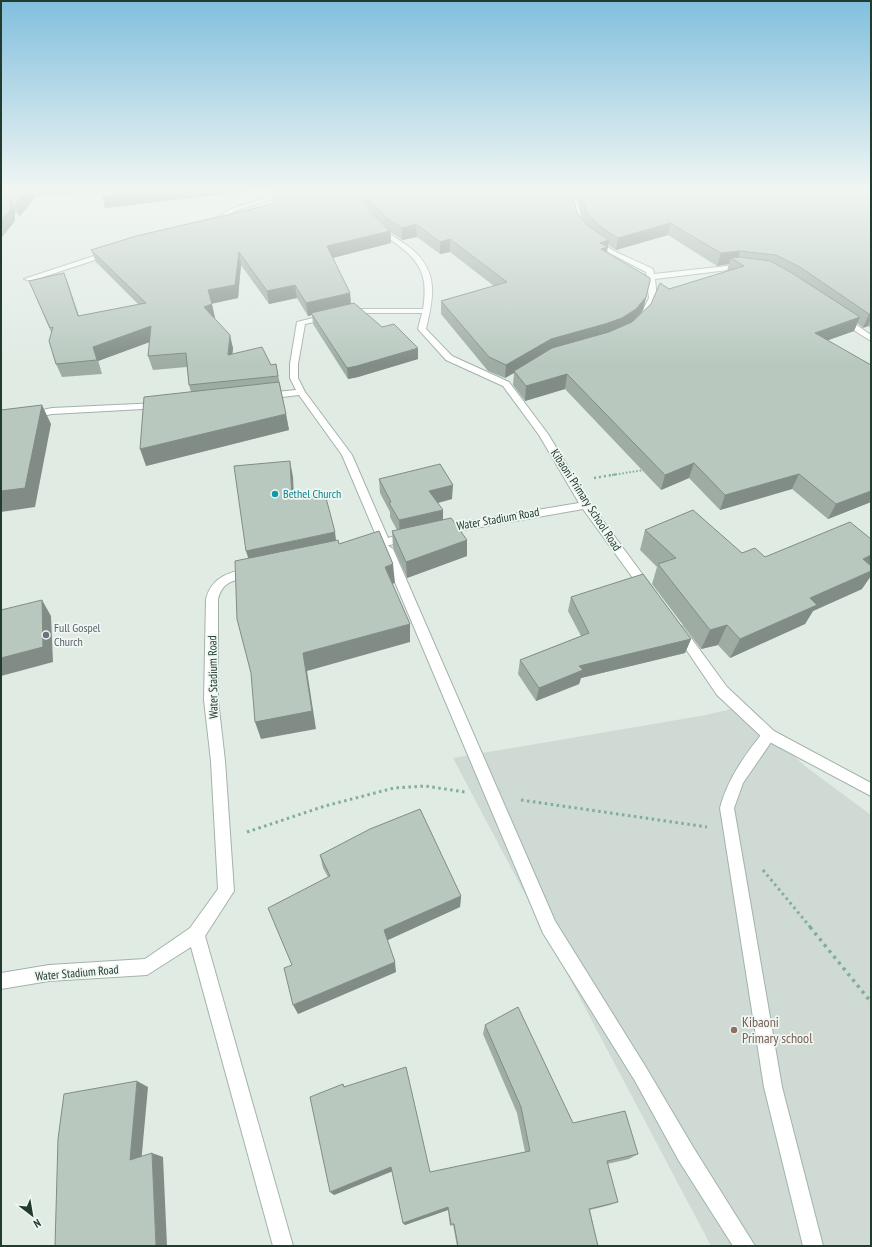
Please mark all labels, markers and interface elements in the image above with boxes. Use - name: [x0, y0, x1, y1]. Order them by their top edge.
- street label: Kibaoni Primary School Road: [548, 446, 625, 554]
- place label: Bethel Church: [283, 486, 341, 501]
- marker: Bethel Church: [270, 489, 280, 499]
- street label: Water Stadium Road: [455, 504, 540, 533]
- place label: Full Gospel Church: [54, 620, 101, 649]
- marker: Full Gospel Church: [41, 630, 51, 640]
- street label: Water Stadium Road: [204, 635, 221, 719]
- street label: Water Stadium Road: [35, 961, 119, 984]
- place label: Kibaoni Primary school: [742, 1013, 813, 1047]
- marker: Kibaoni Primary school: [729, 1025, 739, 1035]
- north arrow: [12, 1195, 52, 1235]
- text: N: [31, 1216, 43, 1231]

